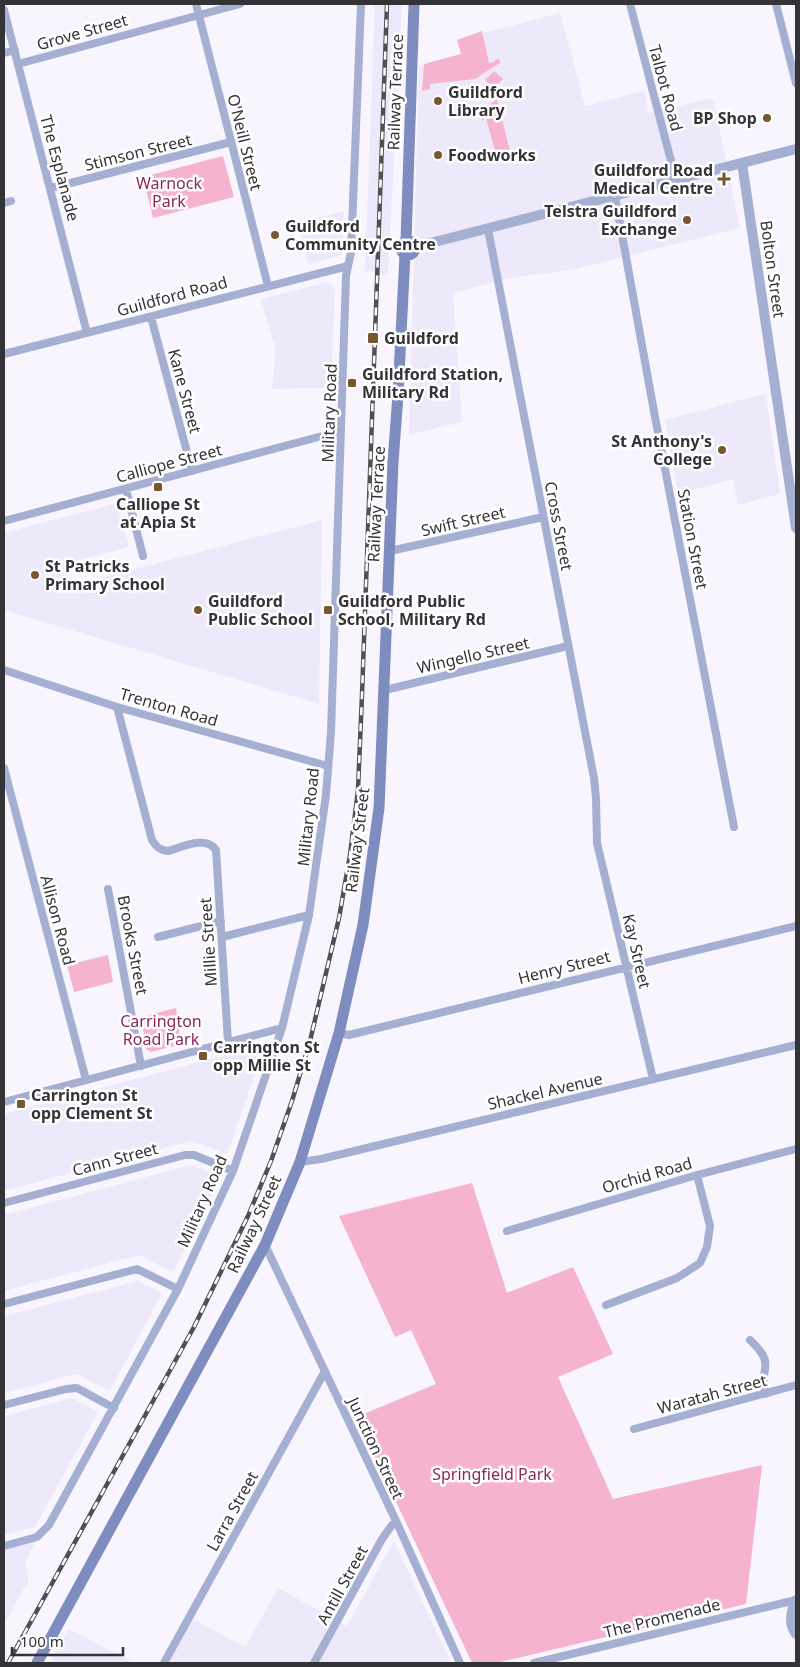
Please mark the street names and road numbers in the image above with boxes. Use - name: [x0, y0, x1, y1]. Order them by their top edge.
- street label: Grove Street: [34, 9, 130, 55]
- street label: Railway Terrace: [382, 33, 408, 151]
- street label: Talbot Road: [644, 42, 688, 134]
- street label: O'Neill Street: [222, 92, 268, 193]
- street label: The Esplanade: [35, 112, 85, 224]
- street label: Stimson Street: [82, 128, 194, 176]
- street label: Bolton Street: [755, 219, 791, 319]
- street label: Guildford Road: [114, 271, 230, 321]
- street label: Kane Street: [163, 346, 207, 436]
- street label: Military Road: [316, 363, 342, 463]
- street label: Calliope Street: [114, 438, 225, 488]
- street label: Railway Terrace: [362, 445, 390, 563]
- street label: Cross Street: [540, 480, 578, 573]
- street label: Station Street: [672, 487, 714, 591]
- street label: Swift Street: [419, 501, 507, 541]
- street label: Wingello Street: [415, 631, 531, 679]
- street label: Trenton Road: [117, 682, 221, 732]
- street label: Military Road: [292, 767, 324, 867]
- street label: Railway Street: [340, 786, 374, 894]
- street label: Allison Road: [35, 873, 81, 967]
- street label: Brooks Street: [113, 893, 153, 997]
- street label: Millie Street: [194, 897, 222, 987]
- street label: Kay Street: [618, 912, 656, 991]
- street label: Henry Street: [516, 945, 613, 989]
- street label: Shackel Avenue: [485, 1067, 605, 1115]
- street label: Cann Street: [70, 1137, 160, 1181]
- street label: Military Road: [172, 1151, 232, 1251]
- street label: Orchid Road: [599, 1152, 695, 1198]
- street label: Railway Street: [222, 1171, 286, 1277]
- street label: Waratah Street: [655, 1369, 769, 1419]
- street label: Junction Street: [342, 1392, 409, 1503]
- street label: Larra Street: [201, 1467, 263, 1555]
- street label: Antill Street: [311, 1541, 373, 1628]
- street label: The Promenade: [601, 1593, 723, 1643]

